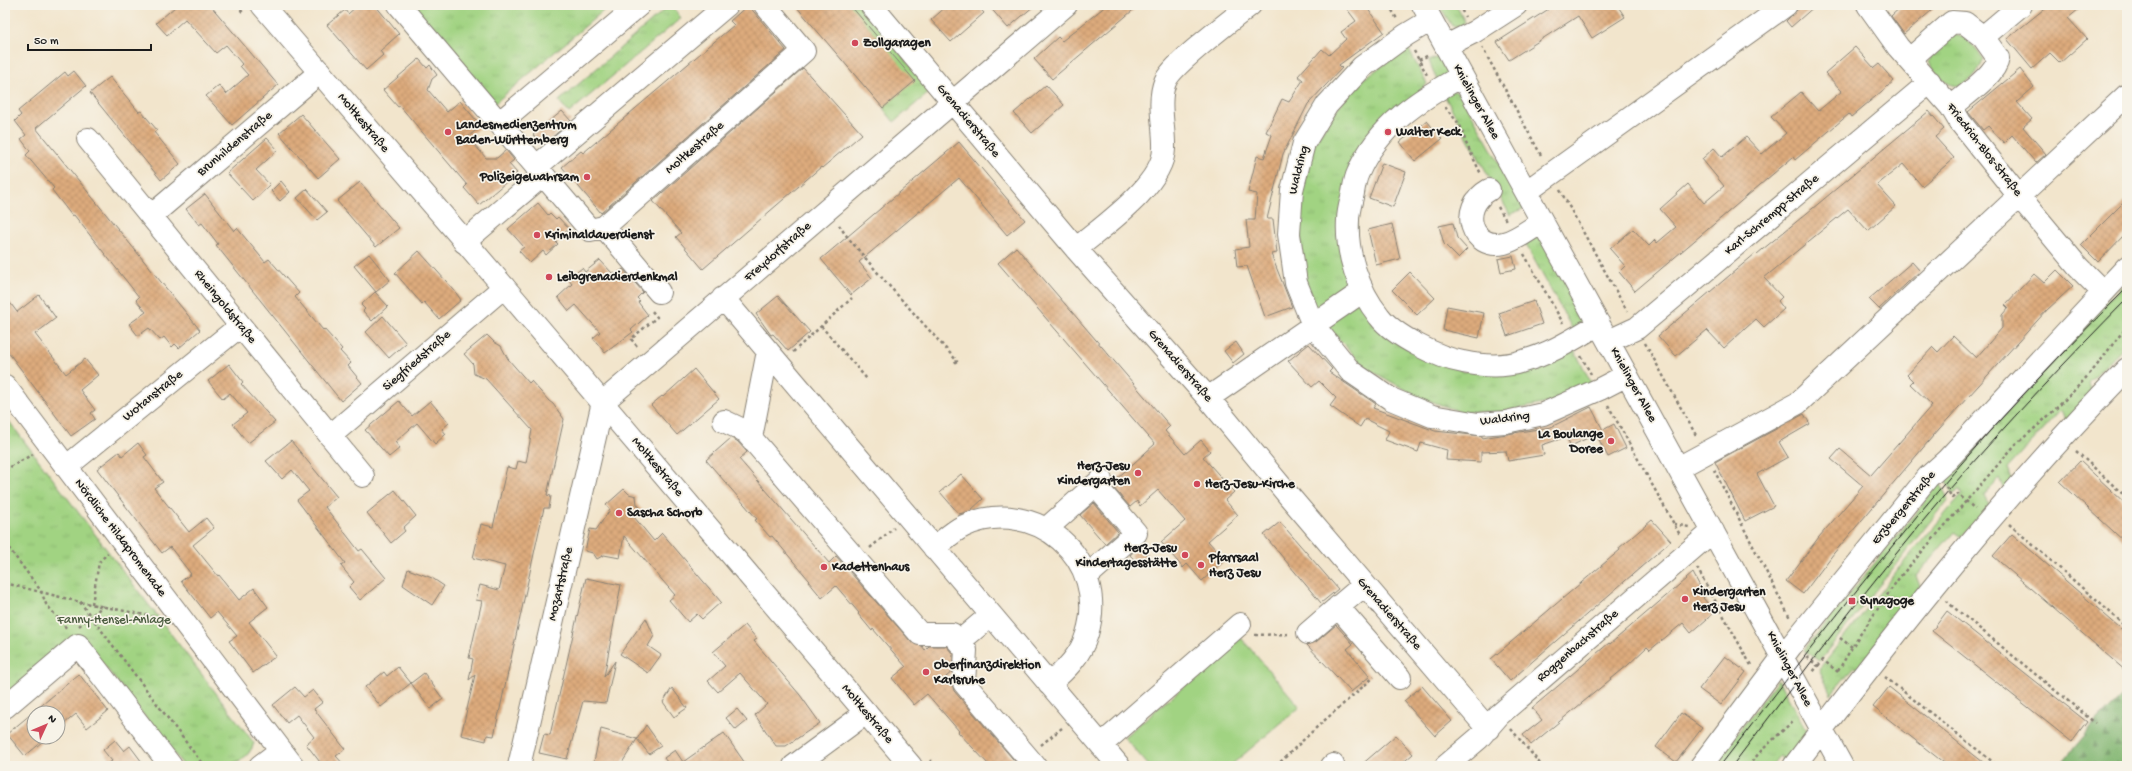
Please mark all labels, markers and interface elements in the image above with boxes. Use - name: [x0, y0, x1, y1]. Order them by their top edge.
- scale bar: [28, 26, 151, 52]
- text: 50 m: [34, 35, 59, 49]
- place label: Zollgaragen: [863, 36, 931, 51]
- marker: Zollgaragen: [850, 38, 860, 48]
- street label: Knielinger Allee: [1449, 62, 1503, 142]
- street label: Grenadierstraße: [933, 81, 1003, 161]
- street label: Moltkestraße: [334, 90, 392, 156]
- street label: Friedrich-Blos-Straße: [1942, 100, 2025, 200]
- street label: Brunhildenstraße: [194, 108, 276, 180]
- place label: Landesmedienzentrum Baden-Württemberg: [455, 118, 577, 148]
- street label: Moltkestraße: [663, 118, 728, 178]
- place label: Walter Keck: [1395, 125, 1463, 140]
- marker: Landesmedienzentrum Baden-Württemberg: [443, 127, 453, 137]
- marker: Walter Keck: [1383, 127, 1393, 137]
- street label: Waldring: [1286, 144, 1312, 196]
- place label: Polizeigewahrsam: [479, 170, 580, 185]
- street label: Karl-Schrempp-Straße: [1722, 171, 1822, 259]
- marker: Polizeigewahrsam: [582, 172, 592, 182]
- street label: Freydorfstraße: [741, 219, 815, 286]
- place label: Kriminaldauerdienst: [544, 228, 655, 243]
- marker: Kriminaldauerdienst: [532, 230, 542, 240]
- street label: Rheingoldstraße: [191, 267, 260, 347]
- place label: Leibgrenadierdenkmal: [557, 270, 678, 285]
- marker: Leibgrenadierdenkmal: [544, 272, 554, 282]
- street label: Siegfriedstraße: [380, 327, 454, 395]
- street label: Grenadierstraße: [1144, 327, 1216, 406]
- street label: Knielinger Allee: [1606, 345, 1660, 425]
- street label: Wotanstraße: [120, 367, 186, 425]
- street label: Waldring: [1479, 409, 1531, 429]
- place label: La Boulange Doree: [1538, 427, 1604, 457]
- street label: Moltkestraße: [628, 434, 686, 500]
- marker: La Boulange Doree: [1606, 436, 1616, 446]
- place label: Herz-Jesu Kindergarten: [1057, 459, 1131, 489]
- marker: Herz-Jesu Kindergarten: [1133, 468, 1143, 478]
- street label: Erzbergerstraße: [1869, 468, 1939, 548]
- street label: Nördliche Hildapromenade: [71, 476, 169, 600]
- place label: Herz-Jesu-Kirche: [1205, 477, 1296, 492]
- marker: Herz-Jesu-Kirche: [1192, 479, 1202, 489]
- place label: Sascha Schorb: [627, 506, 703, 521]
- marker: Sascha Schorb: [614, 508, 624, 518]
- place label: Herz-Jesu Kindertagesstätte: [1075, 541, 1178, 571]
- street label: Mozartstraße: [545, 545, 577, 622]
- marker: Herz-Jesu Kindertagesstätte: [1180, 550, 1190, 560]
- place label: Pfarrsaal Herz Jesu: [1208, 550, 1262, 581]
- place label: Kadettenhaus: [831, 560, 911, 575]
- marker: Pfarrsaal Herz Jesu: [1196, 560, 1206, 570]
- marker: Kadettenhaus: [819, 562, 829, 572]
- street label: Grenadierstraße: [1353, 575, 1425, 654]
- place label: Kindergarten Herz Jesu: [1692, 585, 1766, 615]
- marker: Kindergarten Herz Jesu: [1680, 594, 1690, 604]
- place label: Synagoge: [1860, 594, 1915, 609]
- marker: Synagoge: [1847, 596, 1857, 606]
- street label: Roggenbachstraße: [1534, 606, 1622, 686]
- park label: Fanny-Hensel-Anlage: [56, 613, 171, 628]
- street label: Knielinger Allee: [1763, 629, 1815, 710]
- place label: Oberfinanzdirektion Karlsruhe: [933, 657, 1042, 688]
- marker: Oberfinanzdirektion Karlsruhe: [921, 667, 931, 677]
- street label: Moltkestraße: [838, 681, 896, 747]
- north arrow: [26, 705, 66, 745]
- text: N: [45, 713, 59, 726]

